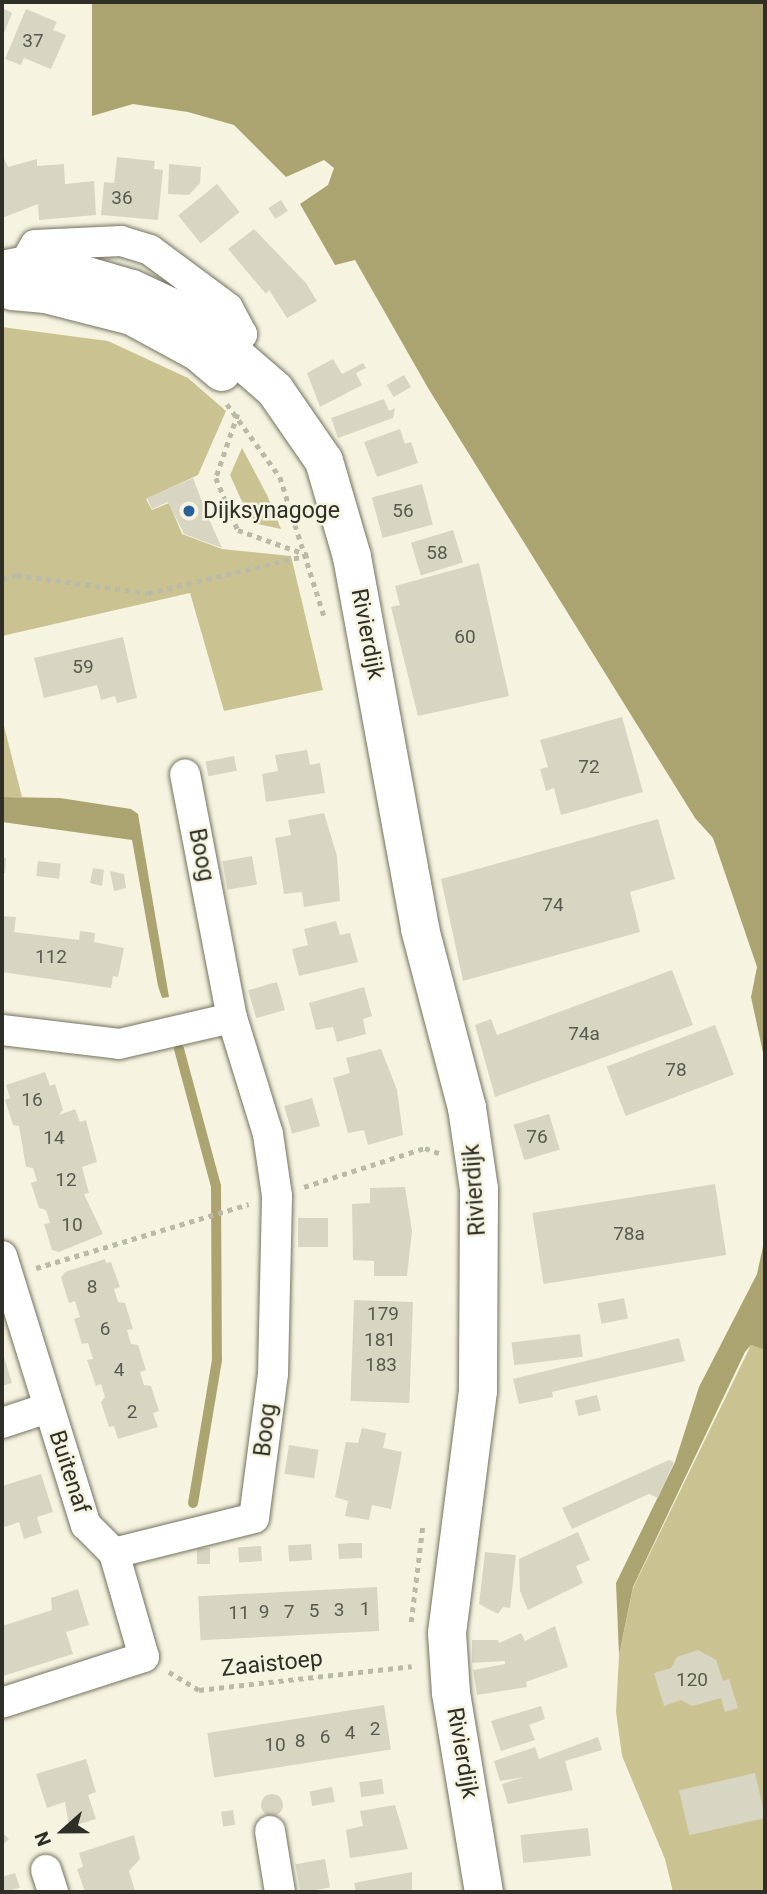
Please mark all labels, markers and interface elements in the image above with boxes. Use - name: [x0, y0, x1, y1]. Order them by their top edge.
- house number: 37: [22, 30, 44, 52]
- house number: 36: [111, 187, 133, 209]
- place label: Dijksynagoge: [203, 497, 340, 525]
- house number: 56: [392, 500, 414, 522]
- marker: Dijksynagoge: [181, 503, 197, 519]
- house number: 58: [426, 542, 448, 564]
- street label: Rivierdijk: [345, 586, 389, 682]
- house number: 60: [454, 626, 476, 648]
- house number: 59: [72, 656, 94, 678]
- house number: 72: [578, 756, 600, 778]
- street label: Boog: [182, 826, 220, 884]
- house number: 74: [542, 894, 564, 916]
- house number: 112: [35, 946, 67, 968]
- house number: 74a: [568, 1023, 600, 1045]
- house number: 78: [665, 1059, 687, 1081]
- house number: 16: [21, 1089, 43, 1111]
- house number: 76: [526, 1126, 548, 1148]
- house number: 14: [43, 1127, 65, 1149]
- street label: Rivierdijk: [458, 1143, 492, 1237]
- house number: 12: [55, 1169, 77, 1191]
- house number: 10: [61, 1214, 83, 1236]
- house number: 78a: [613, 1223, 645, 1245]
- house number: 8: [87, 1276, 97, 1298]
- house number: 179: [367, 1303, 399, 1325]
- house number: 6: [100, 1318, 110, 1340]
- house number: 181: [364, 1329, 396, 1351]
- house number: 183: [365, 1354, 397, 1376]
- house number: 4: [114, 1359, 124, 1381]
- house number: 2: [127, 1401, 137, 1423]
- street label: Boog: [249, 1402, 283, 1458]
- street label: Buitenaf: [43, 1427, 95, 1517]
- house number: 1: [360, 1598, 370, 1620]
- house number: 3: [334, 1599, 344, 1621]
- house number: 5: [309, 1600, 319, 1622]
- house number: 9: [259, 1601, 269, 1623]
- house number: 7: [284, 1601, 294, 1623]
- house number: 11: [228, 1602, 250, 1624]
- street label: Zaaistoep: [220, 1645, 324, 1683]
- house number: 120: [676, 1669, 708, 1691]
- street label: Rivierdijk: [440, 1705, 484, 1801]
- house number: 2: [370, 1718, 380, 1740]
- house number: 4: [345, 1722, 355, 1744]
- house number: 6: [320, 1726, 330, 1748]
- house number: 8: [295, 1730, 305, 1752]
- house number: 10: [264, 1734, 286, 1756]
- north arrow: [28, 1796, 98, 1866]
- text: N: [30, 1828, 56, 1849]

